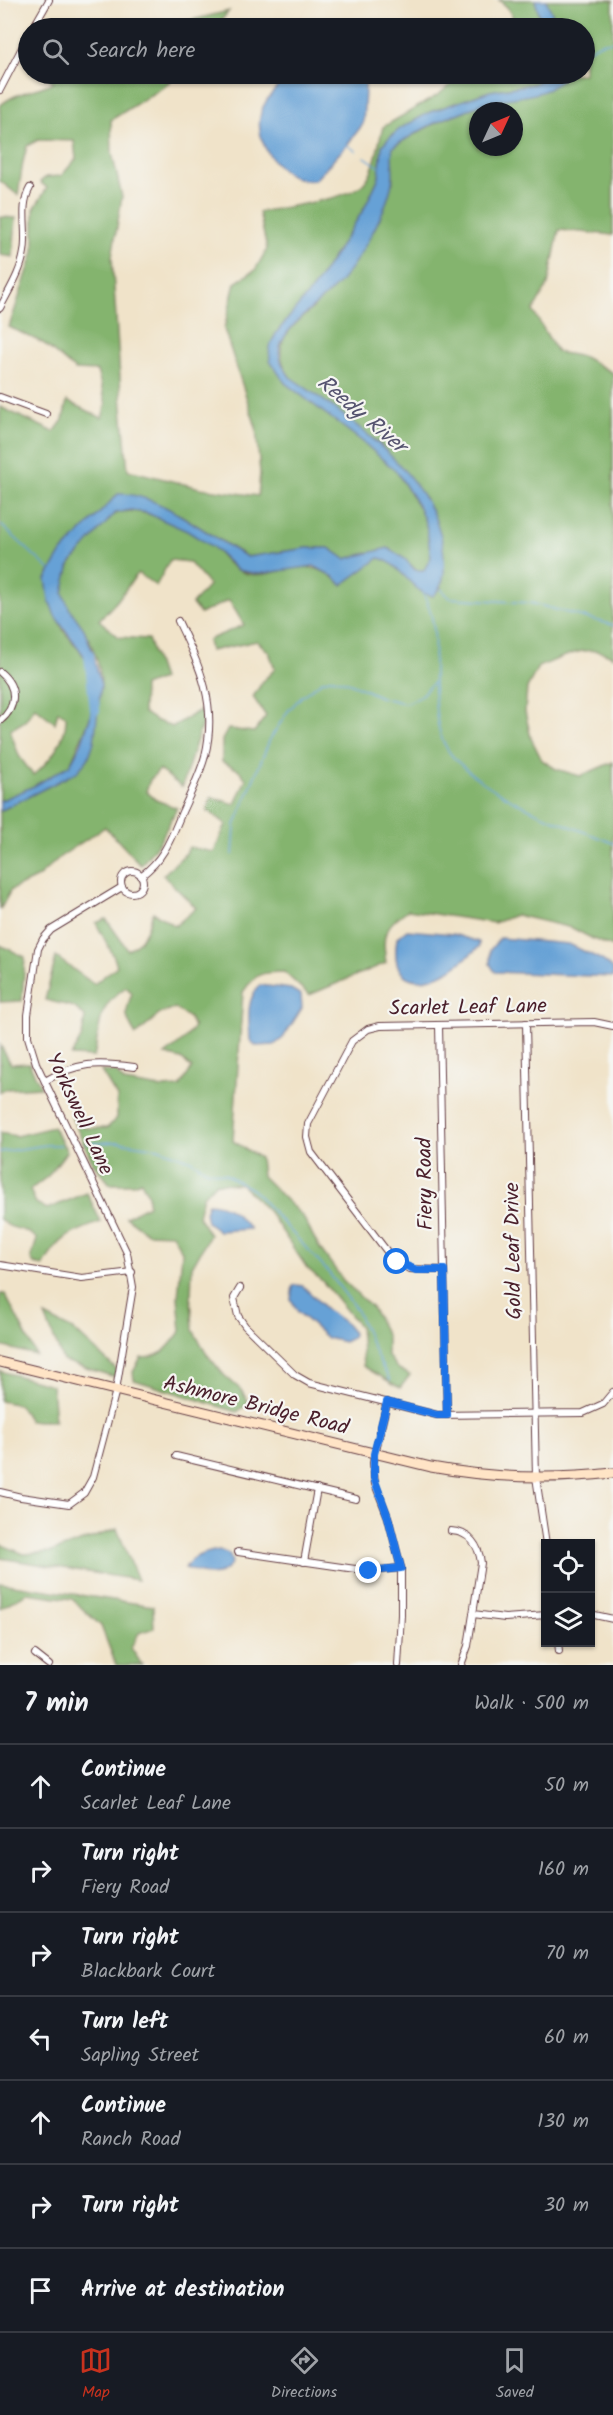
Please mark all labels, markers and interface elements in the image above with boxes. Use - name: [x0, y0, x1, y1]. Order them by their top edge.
- search box: [18, 18, 595, 84]
- text: Search here: [87, 34, 195, 69]
- icon: search: [39, 35, 72, 68]
- north arrow: [469, 102, 523, 156]
- water label: Reedy River: [309, 367, 417, 466]
- street label: Scarlet Leaf Lane: [389, 990, 548, 1026]
- street label: Yorkswell Lane: [36, 1047, 122, 1181]
- street label: Fiery Road: [409, 1137, 443, 1231]
- street label: Gold Leaf Drive: [496, 1182, 532, 1320]
- route start: [383, 1248, 409, 1274]
- street label: Ashmore Bridge Road: [160, 1367, 353, 1445]
- map controls: [541, 1539, 595, 1647]
- button: locate: [541, 1539, 595, 1593]
- route end: [355, 1557, 381, 1583]
- button: layers: [541, 1593, 595, 1647]
- text: 7 min: [24, 1683, 89, 1725]
- text: Walk · 500 m: [474, 1688, 589, 1720]
- text: Continue: [81, 1753, 166, 1788]
- icon: ahead: [24, 1770, 57, 1803]
- text: 50 m: [544, 1770, 589, 1802]
- text: Scarlet Leaf Lane: [81, 1788, 231, 1820]
- text: Turn right: [81, 1837, 179, 1872]
- icon: right: [24, 1854, 57, 1887]
- text: 160 m: [538, 1854, 589, 1886]
- text: Fiery Road: [81, 1872, 169, 1904]
- text: Turn right: [81, 1921, 179, 1956]
- icon: right: [24, 1938, 57, 1971]
- text: 70 m: [546, 1938, 589, 1970]
- text: Blackbark Court: [81, 1956, 215, 1988]
- text: Turn left: [81, 2005, 168, 2040]
- icon: left: [24, 2022, 57, 2055]
- text: 60 m: [544, 2022, 589, 2054]
- text: Sapling Street: [81, 2040, 199, 2072]
- text: Continue: [81, 2089, 166, 2124]
- icon: ahead: [24, 2106, 57, 2139]
- text: 130 m: [537, 2106, 589, 2138]
- text: Ranch Road: [81, 2124, 180, 2156]
- text: Turn right: [81, 2189, 179, 2224]
- icon: right: [24, 2190, 57, 2223]
- text: 30 m: [544, 2190, 589, 2222]
- text: Arrive at destination: [81, 2273, 284, 2308]
- icon: arrive: [24, 2274, 57, 2307]
- tab: Map: [79, 2344, 112, 2405]
- tab: Directions: [271, 2344, 337, 2405]
- tab: Saved: [496, 2344, 534, 2405]

